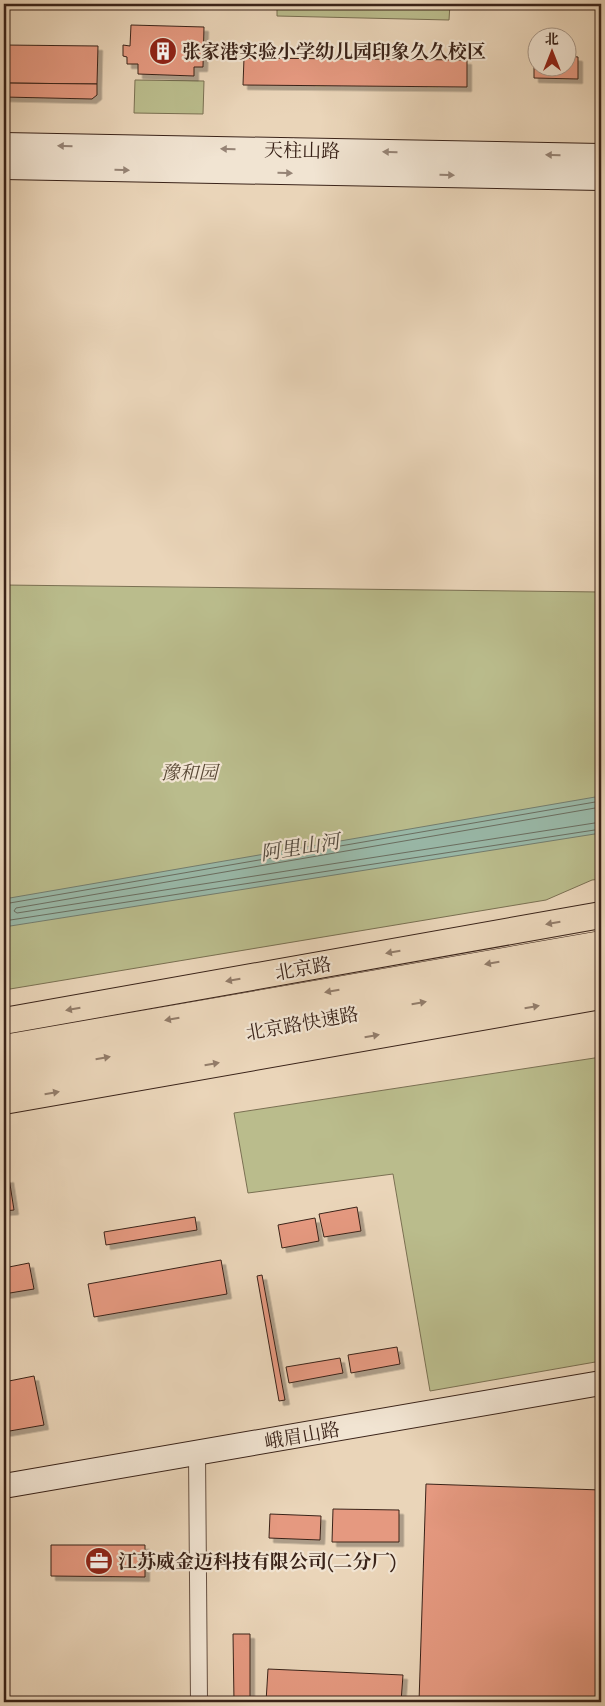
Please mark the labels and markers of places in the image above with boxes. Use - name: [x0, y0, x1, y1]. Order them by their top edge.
- building icon: 张家港实验小学幼儿园印象久久校区: [148, 36, 178, 66]
- place label: 张家港实验小学幼儿园印象久久校区: [182, 40, 486, 67]
- office icon: 江苏威金迈科技有限公司(二分厂): [84, 1546, 114, 1576]
- place label: 江苏威金迈科技有限公司(二分厂): [118, 1550, 396, 1577]

